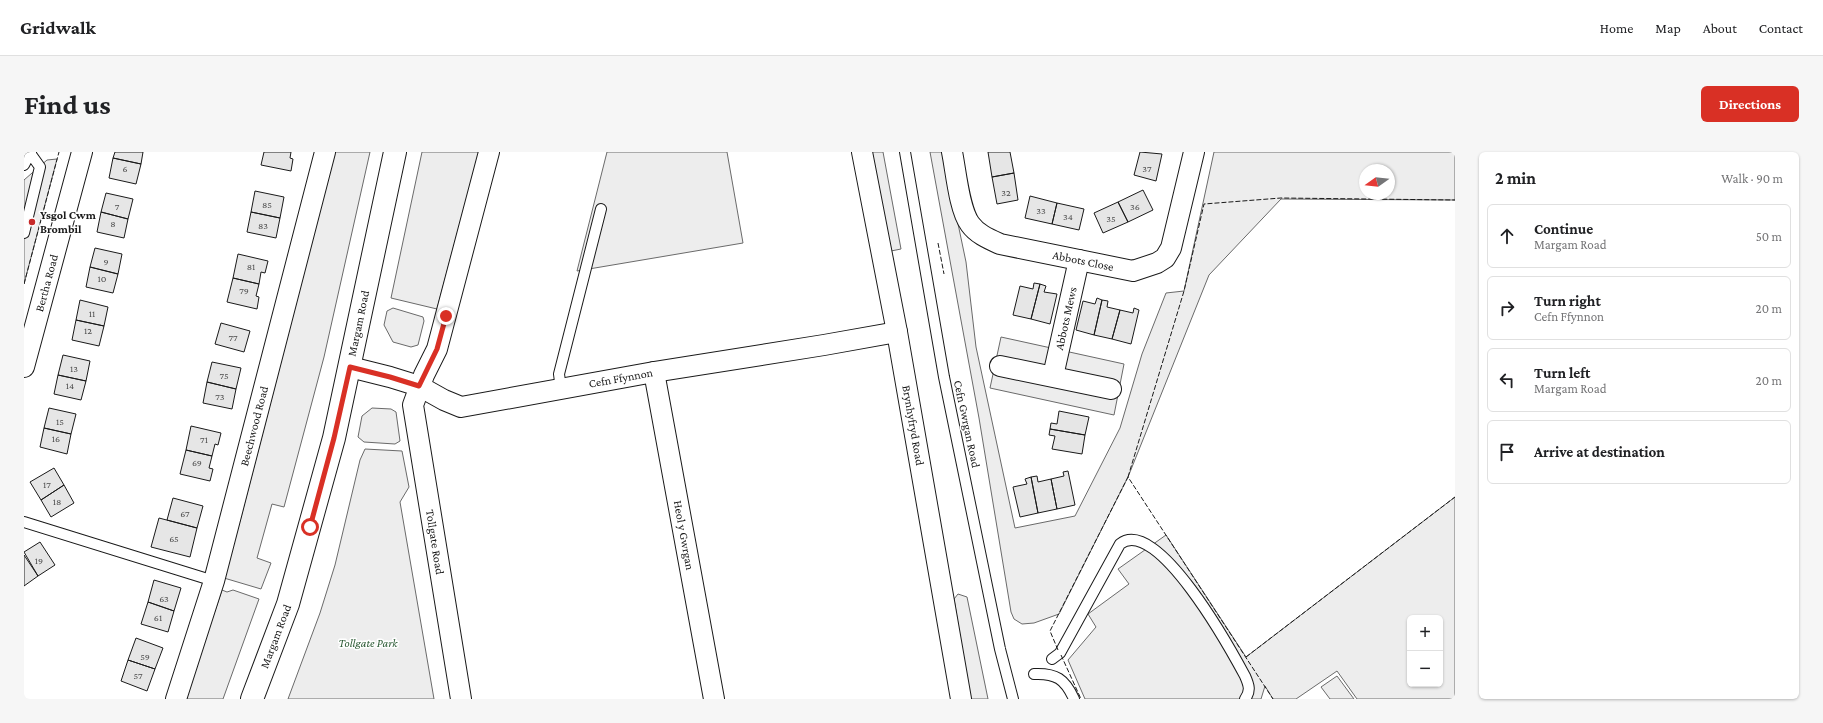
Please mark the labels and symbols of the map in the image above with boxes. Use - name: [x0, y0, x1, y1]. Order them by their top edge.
- house number: 6: [122, 163, 128, 174]
- house number: 37: [1142, 163, 1152, 174]
- north arrow: [1359, 164, 1395, 200]
- house number: 32: [1001, 187, 1011, 198]
- house number: 85: [262, 199, 272, 210]
- house number: 7: [115, 201, 120, 212]
- house number: 36: [1130, 201, 1140, 212]
- house number: 33: [1036, 205, 1046, 216]
- place label: Ysgol Cwm Brombil: [40, 208, 97, 236]
- house number: 34: [1063, 211, 1073, 222]
- house number: 35: [1106, 213, 1116, 224]
- marker: Ysgol Cwm Brombil: [27, 217, 37, 227]
- house number: 8: [110, 218, 116, 229]
- house number: 83: [258, 220, 268, 231]
- street label: Abbots Close: [1051, 248, 1115, 274]
- street label: Bertha Road: [32, 252, 61, 313]
- house number: 9: [103, 256, 109, 267]
- house number: 81: [247, 261, 255, 272]
- house number: 10: [98, 273, 107, 284]
- house number: 79: [239, 285, 249, 296]
- street label: Abbots Mews: [1052, 285, 1080, 351]
- street label: Margam Road: [345, 288, 372, 358]
- route end: [437, 307, 455, 325]
- house number: 11: [89, 308, 95, 319]
- house number: 12: [84, 325, 92, 336]
- house number: 77: [228, 332, 238, 343]
- house number: 13: [70, 363, 78, 374]
- street label: Cefn Ffynnon: [588, 365, 654, 391]
- house number: 75: [219, 370, 229, 381]
- street label: Cefn Gwrgan Road: [951, 379, 983, 470]
- house number: 14: [66, 380, 74, 391]
- street label: Beechwood Road: [237, 384, 271, 468]
- street label: Brynhyfryd Road: [899, 384, 927, 467]
- house number: 73: [215, 391, 225, 402]
- house number: 15: [56, 416, 64, 427]
- house number: 16: [52, 433, 60, 444]
- house number: 71: [200, 434, 208, 445]
- house number: 69: [192, 457, 202, 468]
- house number: 17: [43, 479, 51, 490]
- house number: 18: [53, 496, 61, 507]
- street label: Heol y Gwrgan: [671, 499, 697, 572]
- house number: 67: [180, 508, 190, 519]
- street label: Tollgate Road: [423, 509, 447, 576]
- route start: [301, 518, 319, 536]
- house number: 65: [169, 533, 179, 544]
- house number: 19: [35, 555, 43, 566]
- house number: 63: [159, 593, 169, 604]
- street label: Margam Road: [257, 602, 294, 670]
- house number: 61: [154, 612, 162, 623]
- park label: Tollgate Park: [338, 636, 398, 650]
- house number: 59: [140, 651, 150, 662]
- house number: 57: [133, 670, 143, 681]

